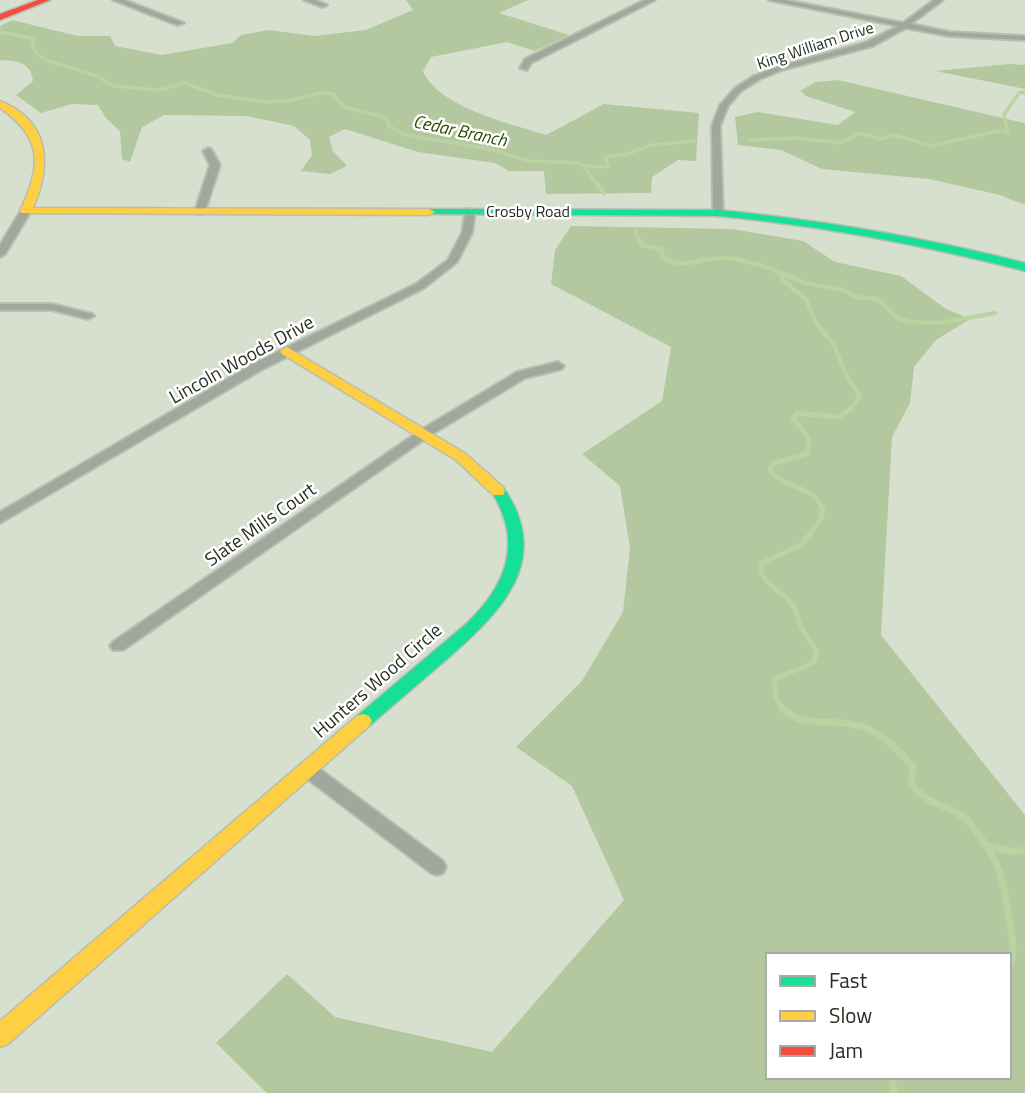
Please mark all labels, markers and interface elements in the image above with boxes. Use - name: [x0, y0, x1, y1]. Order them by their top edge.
- street label: King William Drive: [754, 15, 876, 75]
- water label: Cedar Branch: [411, 107, 510, 154]
- street label: Crosby Road: [486, 199, 570, 223]
- street label: Lincoln Woods Drive: [163, 307, 318, 410]
- street label: Slate Mills Court: [198, 474, 322, 573]
- street label: Hunters Wood Circle: [306, 615, 448, 744]
- legend: [766, 953, 1011, 1079]
- text: Fast: [829, 964, 868, 996]
- text: Slow: [829, 999, 872, 1031]
- text: Jam: [829, 1034, 863, 1066]

